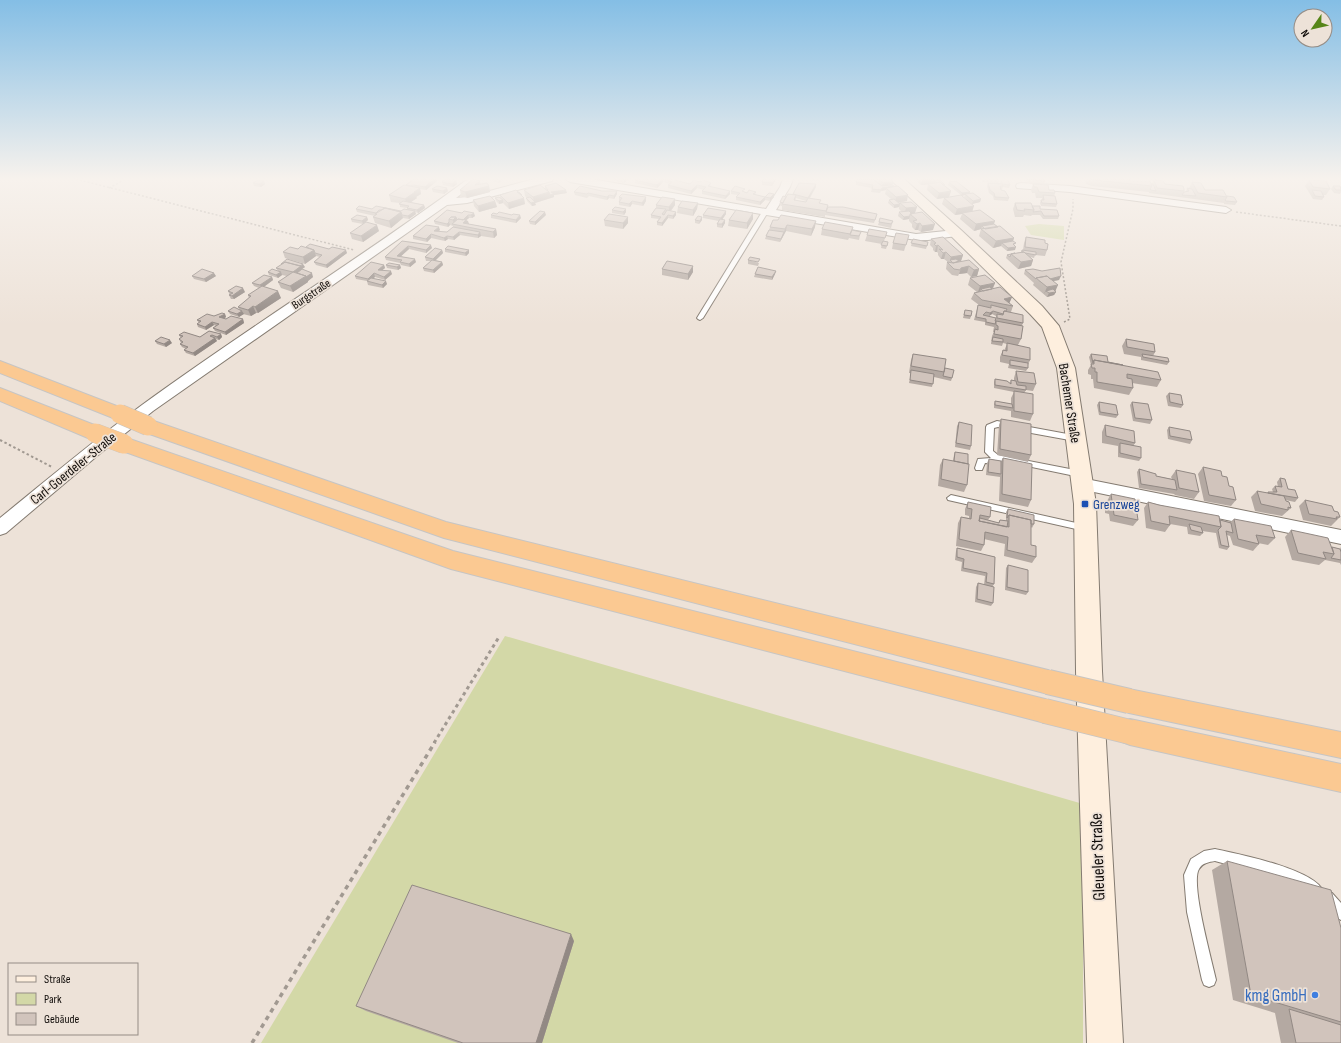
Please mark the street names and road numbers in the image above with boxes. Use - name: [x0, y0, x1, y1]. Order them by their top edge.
- street label: Burgstraße: [289, 276, 334, 313]
- street label: Bachemer Straße: [1055, 362, 1084, 444]
- street label: Carl-Goerdeler-Straße: [27, 429, 120, 508]
- street label: Gleueler Straße: [1086, 813, 1110, 901]

